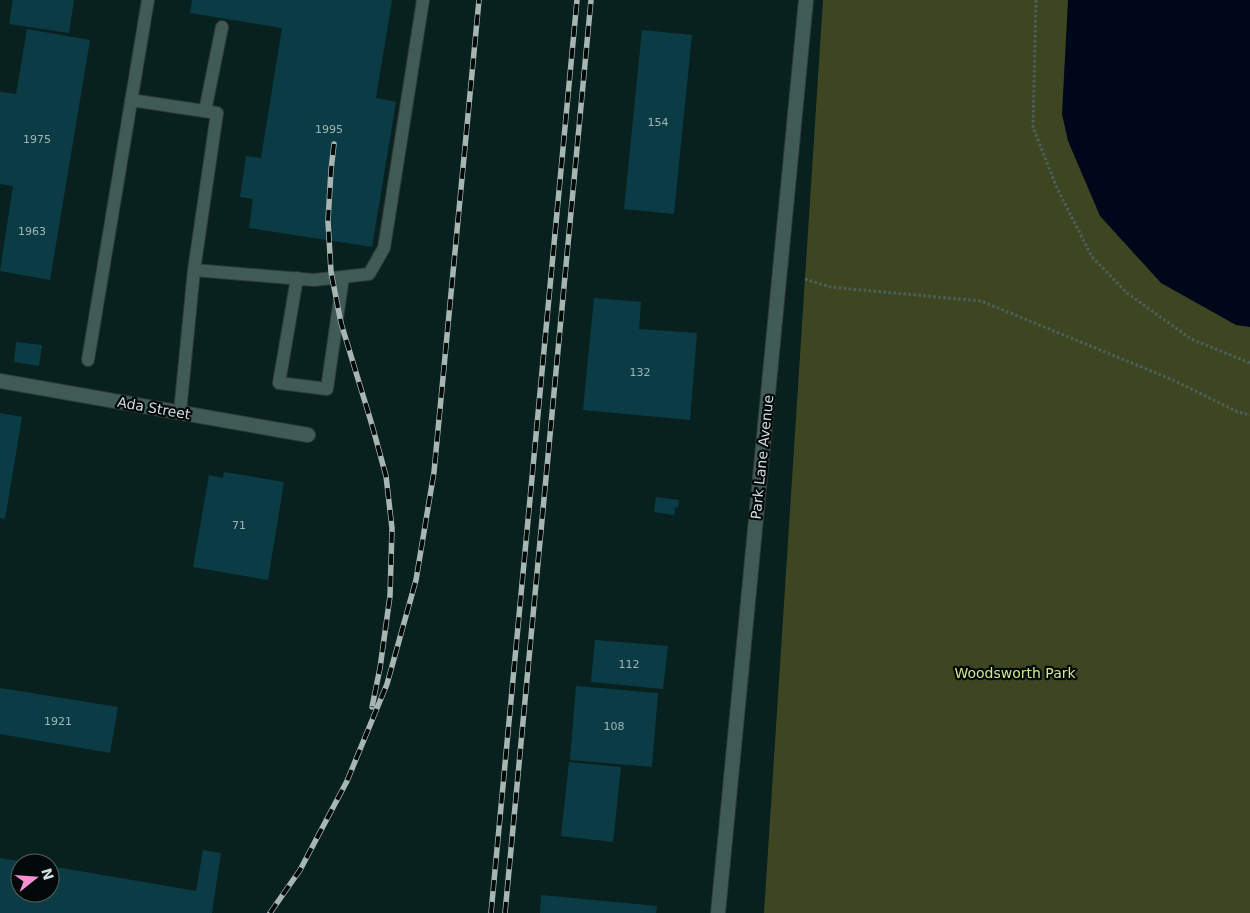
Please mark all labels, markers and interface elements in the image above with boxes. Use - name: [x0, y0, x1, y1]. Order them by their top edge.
- house number: 154: [648, 116, 669, 129]
- house number: 1995: [315, 123, 343, 136]
- house number: 1975: [23, 133, 51, 146]
- house number: 1963: [18, 225, 46, 238]
- house number: 132: [630, 366, 651, 379]
- street label: Ada Street: [116, 394, 192, 422]
- street label: Park Lane Avenue: [748, 394, 776, 520]
- house number: 71: [232, 519, 246, 532]
- house number: 112: [619, 658, 640, 671]
- park label: Woodsworth Park: [954, 665, 1076, 681]
- house number: 1921: [44, 715, 72, 728]
- house number: 108: [604, 720, 625, 733]
- north arrow: [10, 853, 60, 903]
- text: N: [38, 866, 57, 882]

